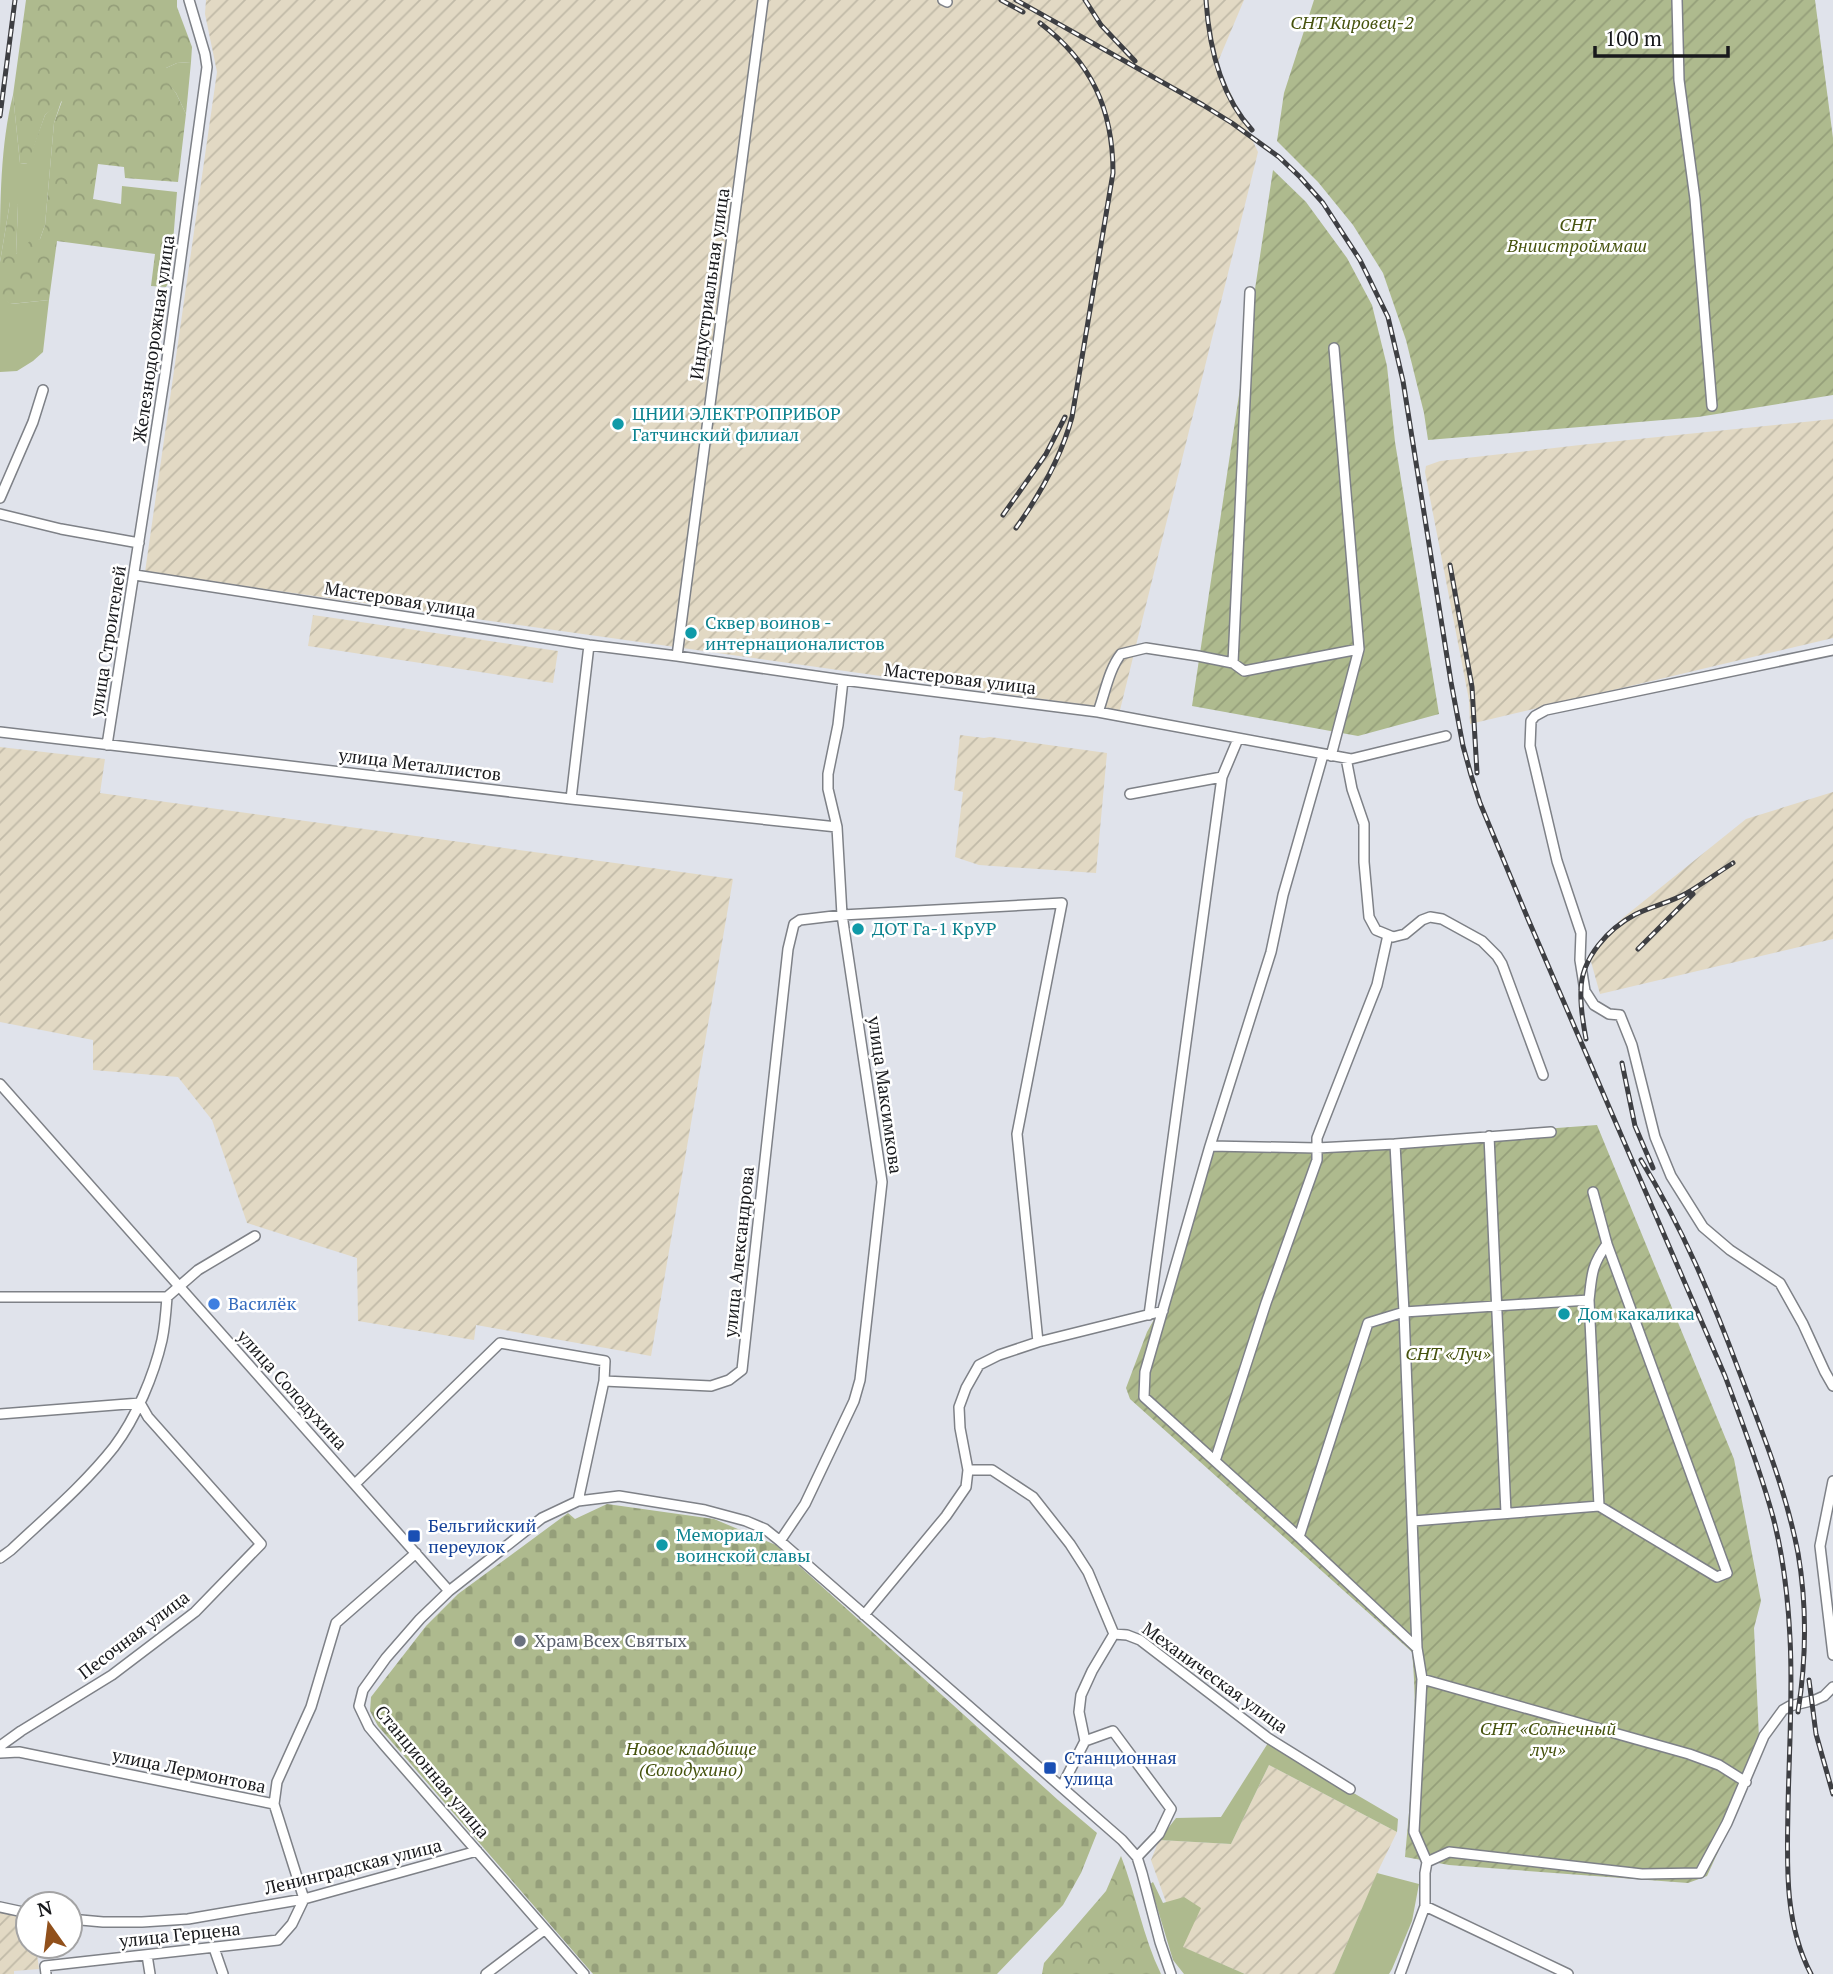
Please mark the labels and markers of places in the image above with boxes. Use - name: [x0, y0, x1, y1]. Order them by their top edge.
- place label: ЦНИИ ЭЛЕКТРОПРИБОР Гатчинский филиал: [632, 401, 841, 446]
- marker: ЦНИИ ЭЛЕКТРОПРИБОР Гатчинский филиал: [610, 416, 626, 432]
- place label: Сквер воинов - интернационалистов: [705, 610, 885, 655]
- marker: Сквер воинов - интернационалистов: [683, 625, 699, 641]
- place label: ДОТ Га-1 КрУР: [872, 916, 997, 940]
- marker: ДОТ Га-1 КрУР: [850, 921, 866, 937]
- place label: Василёк: [228, 1291, 296, 1315]
- marker: Василёк: [206, 1296, 222, 1312]
- place label: Дом какалика: [1578, 1301, 1695, 1325]
- marker: Дом какалика: [1556, 1306, 1572, 1322]
- place label: Бельгийский переулок: [428, 1513, 536, 1558]
- place label: Мемориал воинской славы: [676, 1522, 811, 1567]
- marker: Бельгийский переулок: [406, 1528, 422, 1544]
- marker: Мемориал воинской славы: [654, 1537, 670, 1553]
- place label: Храм Всех Святых: [534, 1628, 687, 1652]
- marker: Храм Всех Святых: [512, 1633, 528, 1649]
- place label: Станционная улица: [1063, 1745, 1177, 1790]
- marker: Станционная улица: [1042, 1760, 1058, 1776]

